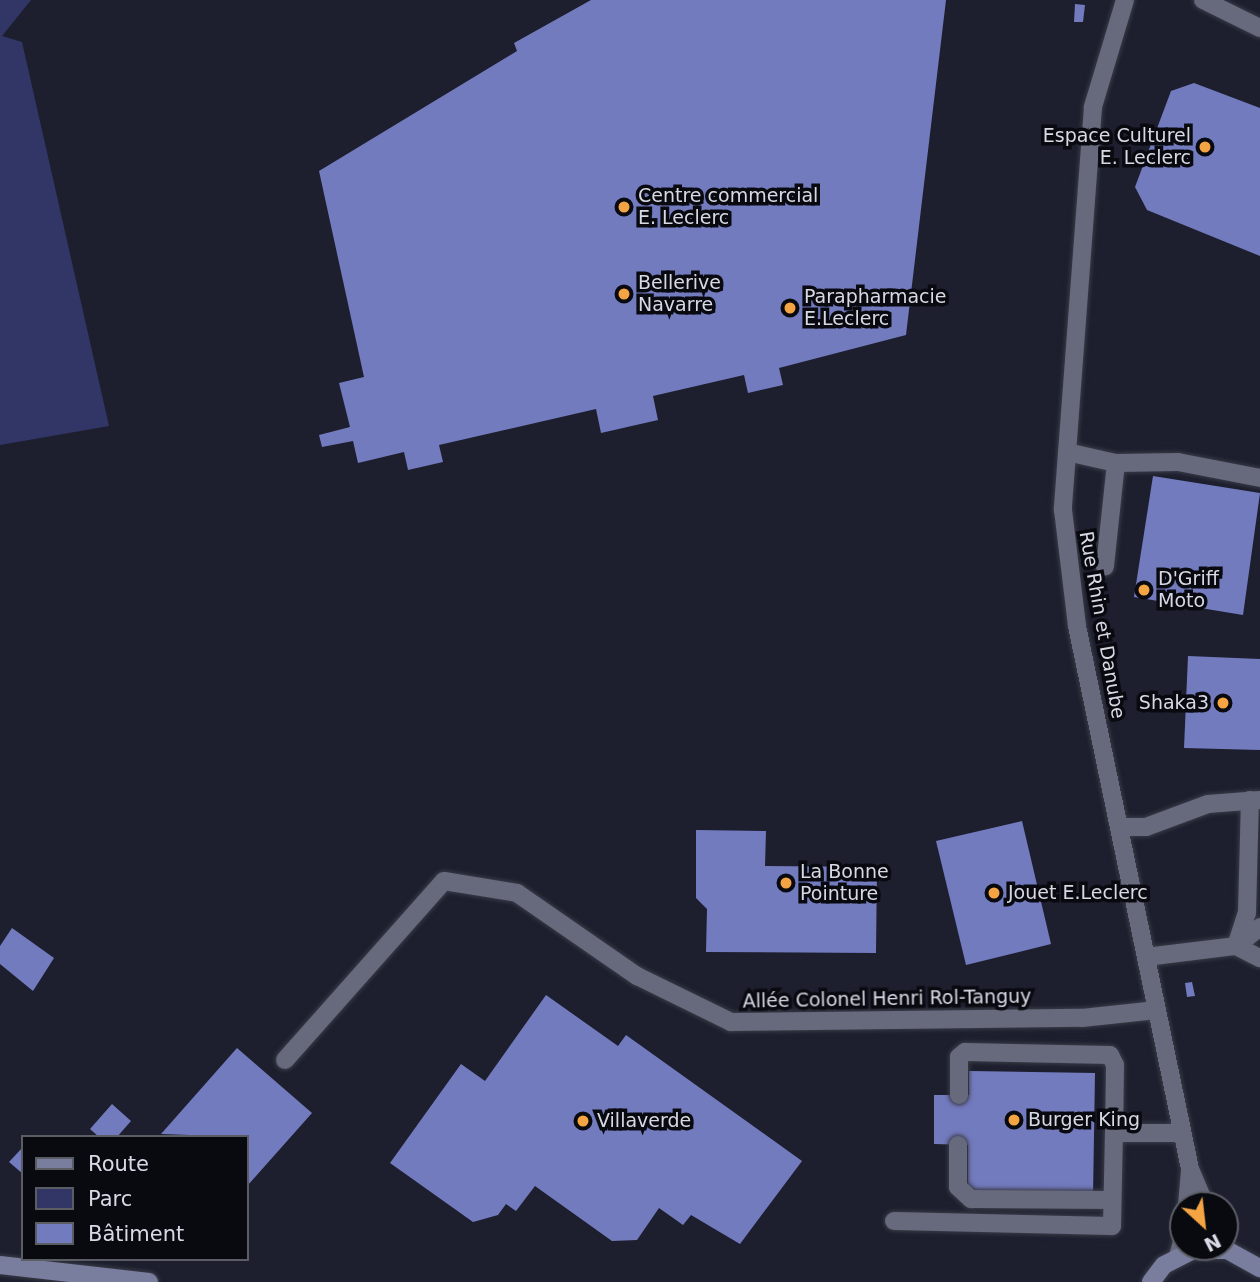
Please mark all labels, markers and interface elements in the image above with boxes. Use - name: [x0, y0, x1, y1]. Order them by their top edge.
- place label: Espace Culturel E. Leclerc: [1043, 125, 1191, 169]
- marker: Espace Culturel E. Leclerc: [1197, 139, 1213, 155]
- place label: Centre commercial E. Leclerc: [638, 185, 818, 229]
- marker: Centre commercial E. Leclerc: [616, 199, 632, 215]
- place label: Bellerive Navarre: [638, 272, 721, 316]
- marker: Bellerive Navarre: [616, 286, 632, 302]
- place label: Parapharmacie E.Leclerc: [804, 286, 946, 330]
- marker: Parapharmacie E.Leclerc: [782, 300, 798, 316]
- street label: Rue Rhin et Danube: [1074, 529, 1130, 721]
- place label: D'Griff Moto: [1158, 568, 1219, 612]
- marker: D'Griff Moto: [1136, 582, 1152, 598]
- place label: Shaka3: [1139, 692, 1209, 714]
- marker: Shaka3: [1215, 695, 1231, 711]
- place label: La Bonne Pointure: [800, 861, 889, 905]
- marker: La Bonne Pointure: [778, 875, 794, 891]
- place label: Jouet E.Leclerc: [1008, 882, 1148, 904]
- marker: Jouet E.Leclerc: [986, 885, 1002, 901]
- street label: Allée Colonel Henri Rol-Tanguy: [742, 985, 1032, 1013]
- place label: Burger King: [1028, 1109, 1140, 1131]
- place label: Villaverde: [597, 1110, 691, 1132]
- marker: Burger King: [1006, 1112, 1022, 1128]
- marker: Villaverde: [575, 1113, 591, 1129]
- legend: [21, 1135, 248, 1261]
- text: Route: [88, 1152, 149, 1176]
- text: Parc: [88, 1187, 132, 1211]
- north arrow: [1169, 1191, 1239, 1261]
- text: Bâtiment: [88, 1222, 184, 1246]
- text: N: [1201, 1230, 1225, 1256]

